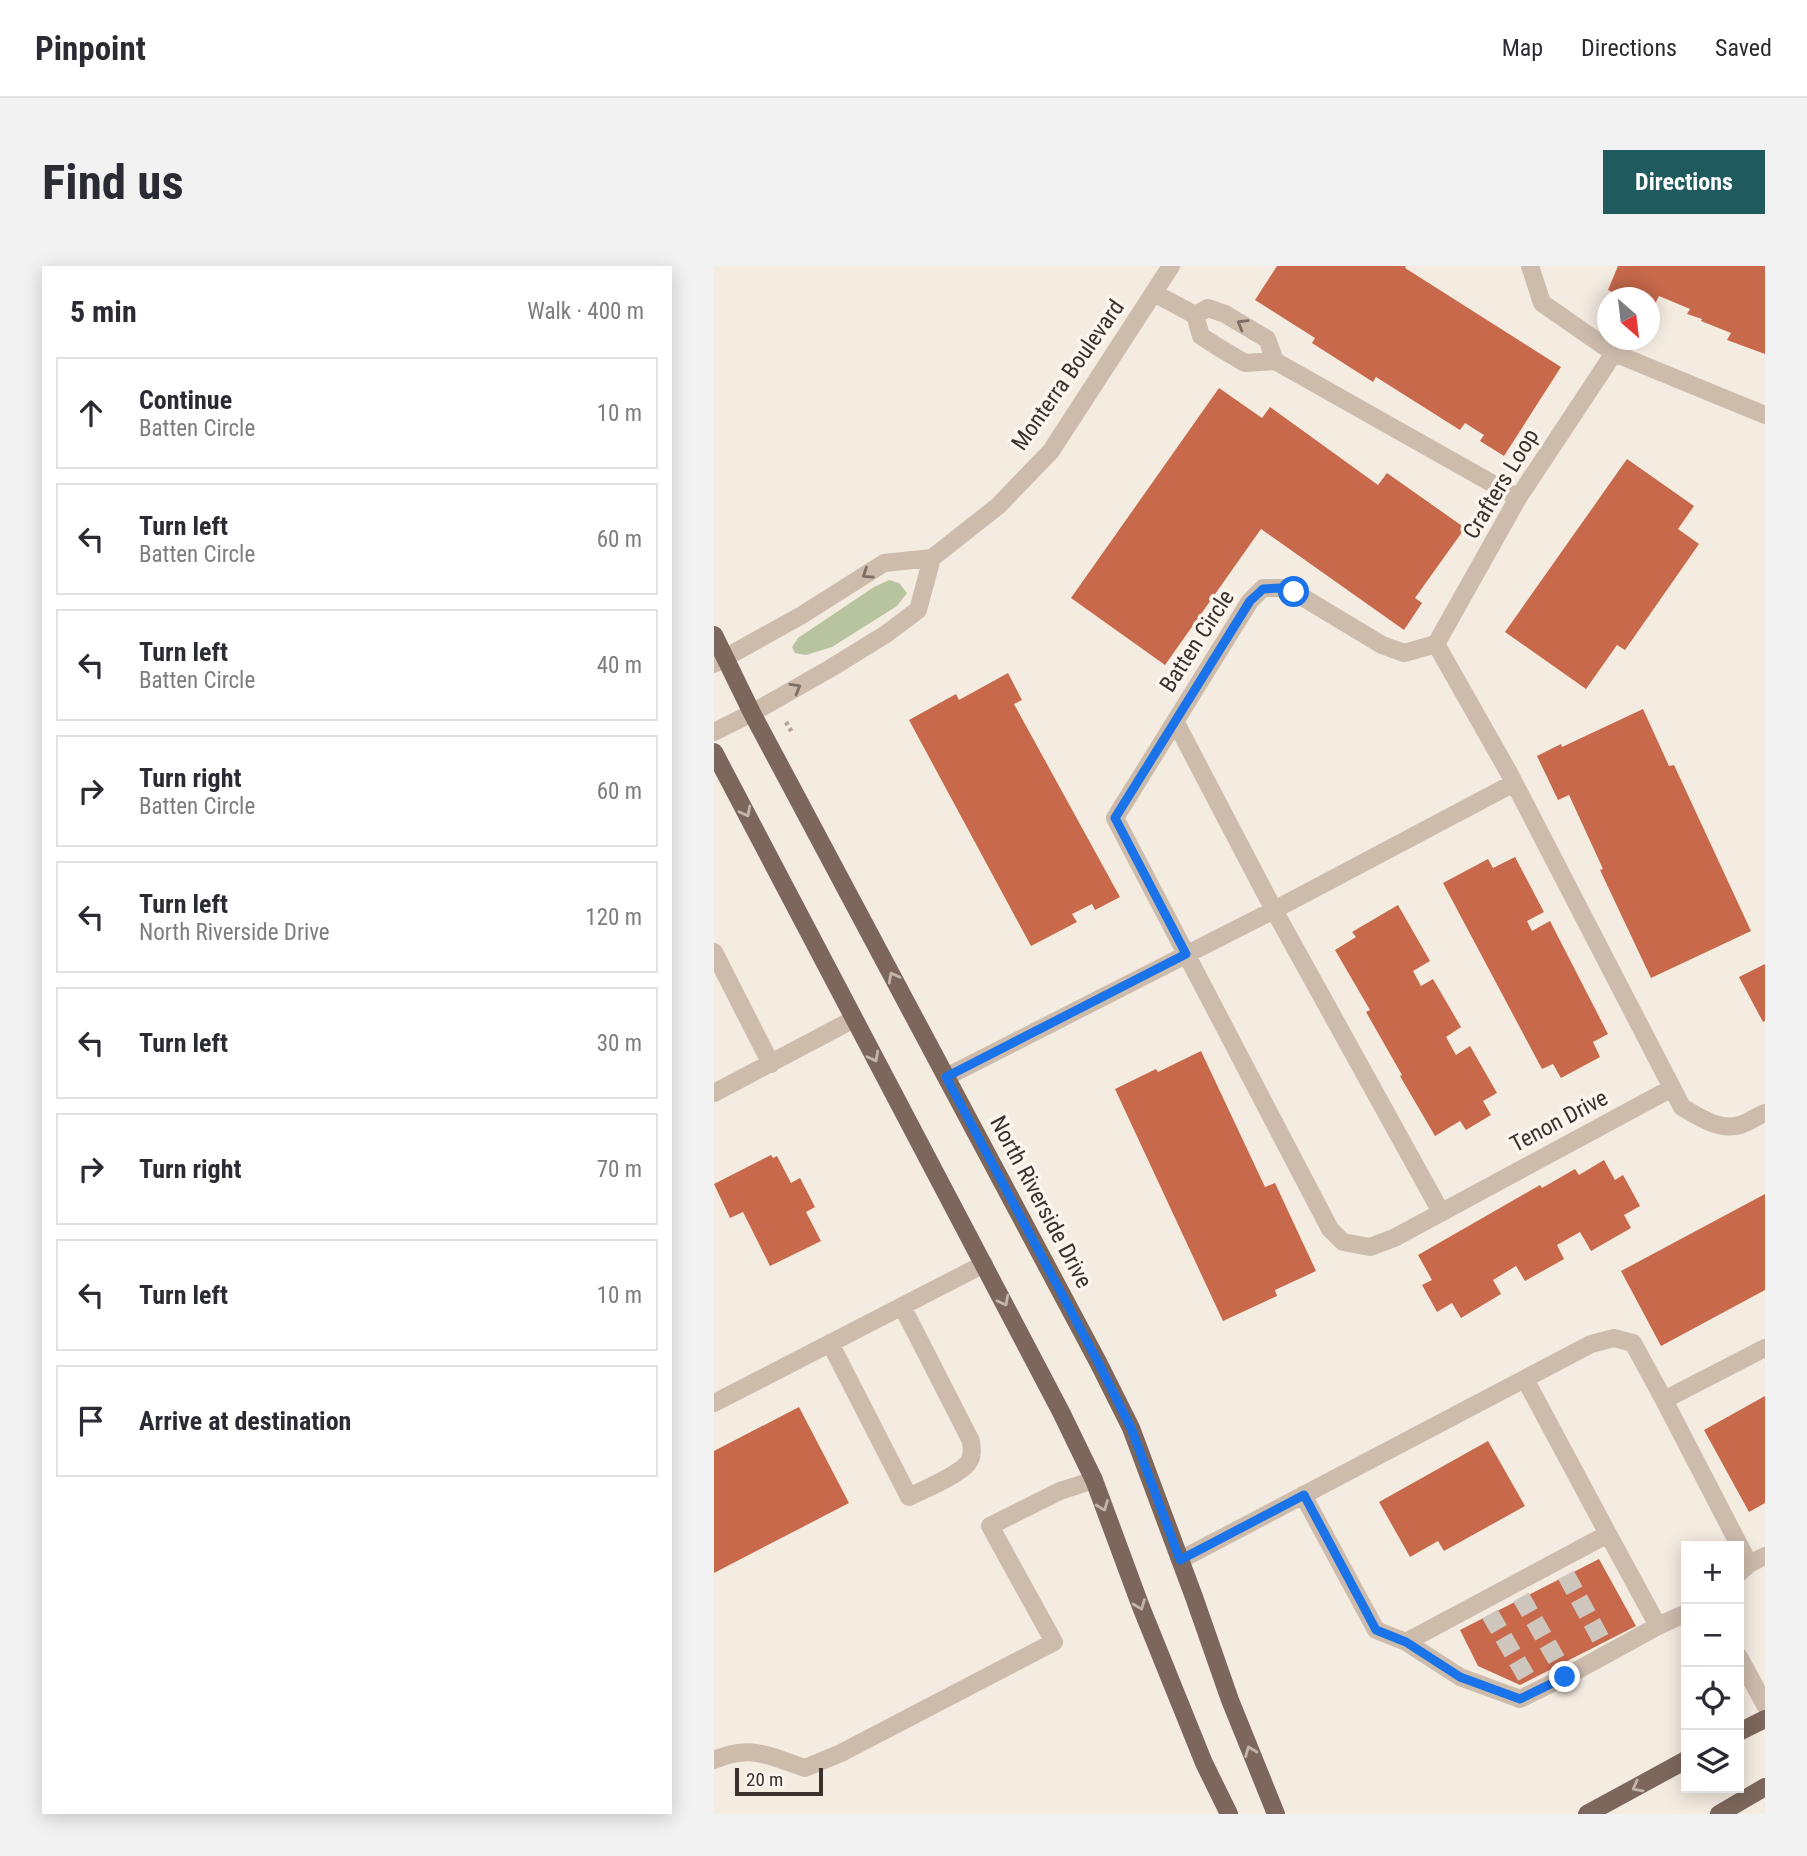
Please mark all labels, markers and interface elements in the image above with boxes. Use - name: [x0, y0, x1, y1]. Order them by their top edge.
- text: Pinpoint: [35, 29, 146, 68]
- text: Map: [1502, 34, 1543, 62]
- text: Directions: [1581, 34, 1677, 62]
- text: Saved: [1715, 34, 1772, 62]
- button: Directions: [1603, 150, 1765, 214]
- text: Find us: [42, 154, 184, 211]
- north arrow: [1597, 287, 1660, 350]
- text: 5 min: [70, 294, 137, 329]
- street label: Monterra Boulevard: [1006, 295, 1130, 455]
- text: Walk · 400 m: [527, 298, 644, 325]
- one-way arrow: [1237, 319, 1250, 332]
- text: Continue: [139, 385, 232, 415]
- icon: ahead: [72, 394, 110, 432]
- text: 10 m: [597, 400, 642, 427]
- text: Batten Circle: [139, 415, 255, 442]
- street label: Crafters Loop: [1458, 424, 1544, 544]
- text: Turn left: [139, 511, 228, 541]
- icon: left: [72, 520, 110, 558]
- text: 60 m: [597, 526, 642, 553]
- text: Batten Circle: [139, 541, 255, 568]
- one-way arrow: [862, 566, 875, 578]
- route start: [1278, 576, 1309, 607]
- street label: Batten Circle: [1154, 585, 1240, 697]
- text: Turn left: [139, 637, 228, 667]
- icon: left: [72, 646, 110, 684]
- text: 40 m: [597, 652, 642, 679]
- text: Batten Circle: [139, 667, 255, 694]
- one-way arrow: [788, 683, 801, 696]
- text: Turn right: [139, 763, 241, 793]
- icon: right: [72, 772, 110, 810]
- text: 60 m: [597, 778, 642, 805]
- text: Batten Circle: [139, 793, 255, 820]
- one-way arrow: [737, 805, 751, 817]
- text: Turn left: [139, 889, 228, 919]
- icon: left: [72, 898, 110, 936]
- text: 120 m: [585, 904, 642, 931]
- text: North Riverside Drive: [139, 919, 330, 946]
- one-way arrow: [888, 972, 901, 984]
- icon: left: [72, 1024, 110, 1062]
- text: Turn left: [139, 1028, 228, 1058]
- text: 30 m: [597, 1030, 642, 1057]
- one-way arrow: [866, 1050, 880, 1062]
- street label: Tenon Drive: [1506, 1084, 1612, 1158]
- street label: North Riverside Drive: [984, 1111, 1098, 1293]
- icon: right: [72, 1150, 110, 1188]
- text: Turn right: [139, 1154, 241, 1184]
- text: 70 m: [597, 1156, 642, 1183]
- icon: left: [72, 1276, 110, 1314]
- text: Turn left: [139, 1280, 228, 1310]
- text: 10 m: [597, 1282, 642, 1309]
- one-way arrow: [995, 1294, 1009, 1306]
- icon: arrive: [72, 1402, 110, 1440]
- text: Arrive at destination: [139, 1406, 351, 1436]
- one-way arrow: [1095, 1499, 1109, 1511]
- map controls: [1681, 1541, 1744, 1793]
- button: +: [1681, 1541, 1744, 1604]
- one-way arrow: [1132, 1598, 1146, 1610]
- button: −: [1681, 1604, 1744, 1667]
- route end: [1549, 1661, 1580, 1692]
- button: locate: [1681, 1667, 1744, 1730]
- button: layers: [1681, 1730, 1744, 1793]
- one-way arrow: [1245, 1745, 1259, 1757]
- scale bar: [735, 1765, 822, 1797]
- text: 20 m: [746, 1768, 783, 1791]
- one-way arrow: [1631, 1779, 1644, 1792]

